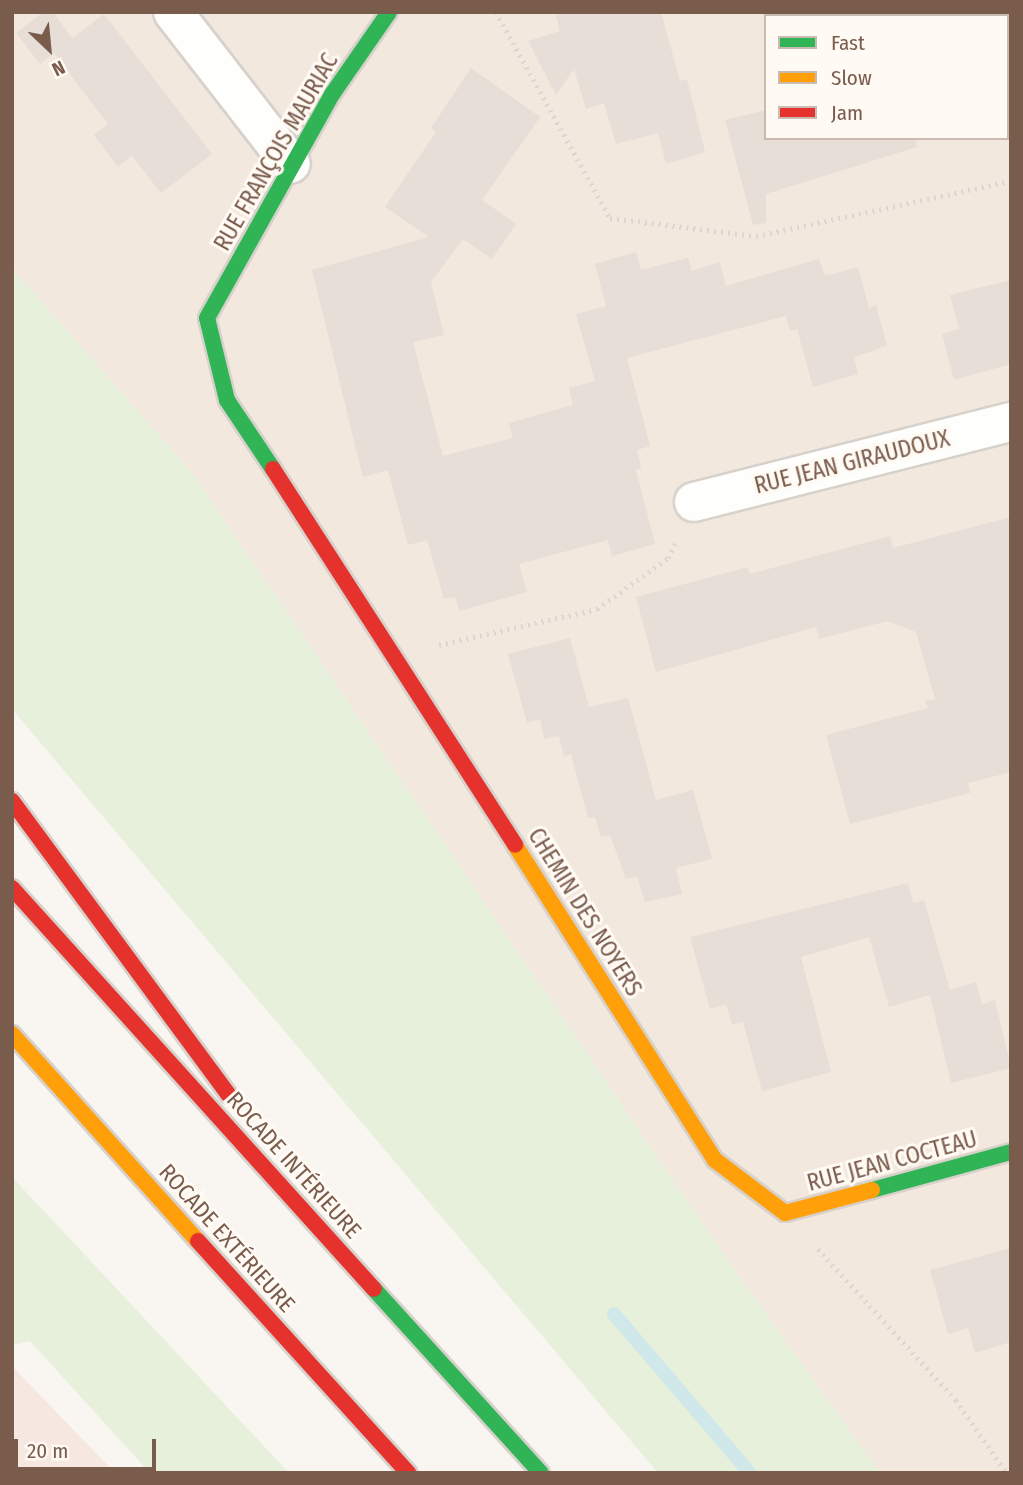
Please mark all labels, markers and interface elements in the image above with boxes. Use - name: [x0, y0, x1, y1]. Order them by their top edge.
- north arrow: [14, 14, 84, 84]
- legend: [764, 14, 1009, 140]
- text: Fast: [831, 30, 865, 56]
- street label: RUE FRANÇOIS MAURIAC: [208, 48, 344, 256]
- text: N: [48, 55, 69, 81]
- text: Slow: [831, 65, 872, 91]
- text: Jam: [831, 100, 863, 126]
- street label: RUE JEAN GIRAUDOUX: [752, 424, 952, 500]
- street label: CHEMIN DES NOYERS: [522, 823, 648, 1001]
- street label: ROCADE INTÉRIEURE: [221, 1086, 367, 1244]
- street label: RUE JEAN COCTEAU: [804, 1125, 980, 1197]
- street label: ROCADE EXTÉRIEURE: [153, 1158, 301, 1318]
- scale bar: [18, 1426, 159, 1470]
- text: 20 m: [27, 1438, 68, 1464]

